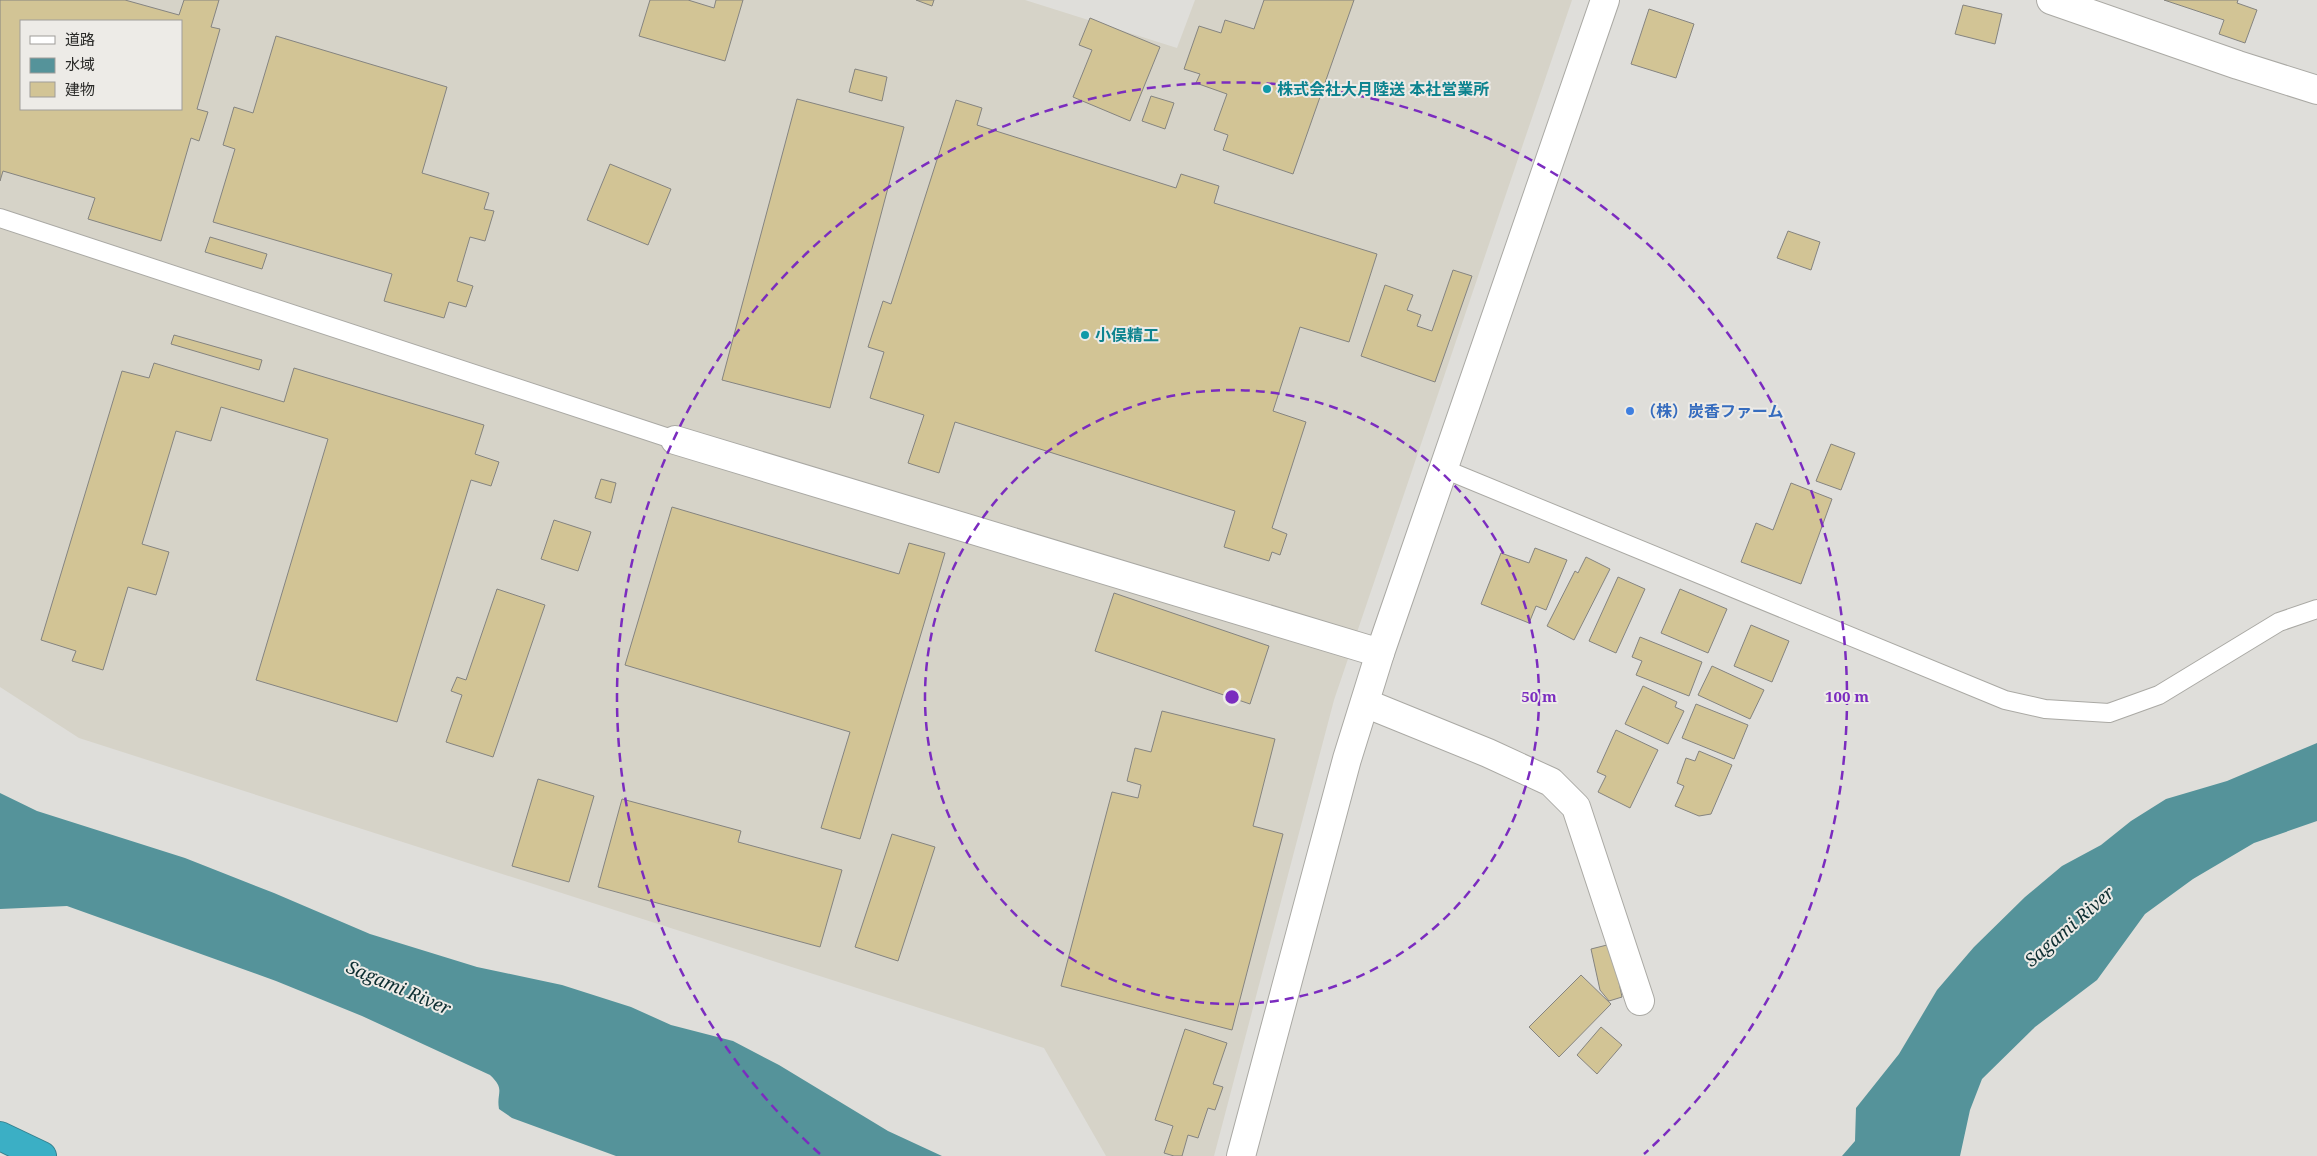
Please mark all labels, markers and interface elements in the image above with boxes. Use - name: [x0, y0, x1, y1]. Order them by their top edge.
- legend: [20, 20, 182, 110]
- text: 道路: [65, 29, 95, 49]
- text: 水域: [65, 54, 95, 74]
- place label: 株式会社大月陸送 本社営業所: [1277, 78, 1489, 100]
- text: 建物: [65, 79, 95, 99]
- marker: 株式会社大月陸送 本社営業所: [1261, 83, 1273, 95]
- place label: 小俣精工: [1095, 324, 1159, 346]
- marker: 小俣精工: [1079, 329, 1091, 341]
- place label: （株）炭香ファーム: [1640, 400, 1784, 422]
- marker: （株）炭香ファーム: [1624, 405, 1636, 417]
- text: 50 m: [1521, 686, 1557, 706]
- text: 100 m: [1825, 686, 1869, 706]
- centre of rings: [1223, 688, 1241, 706]
- water label: Sagami River: [2019, 880, 2119, 972]
- water label: Sagami River: [343, 954, 455, 1020]

